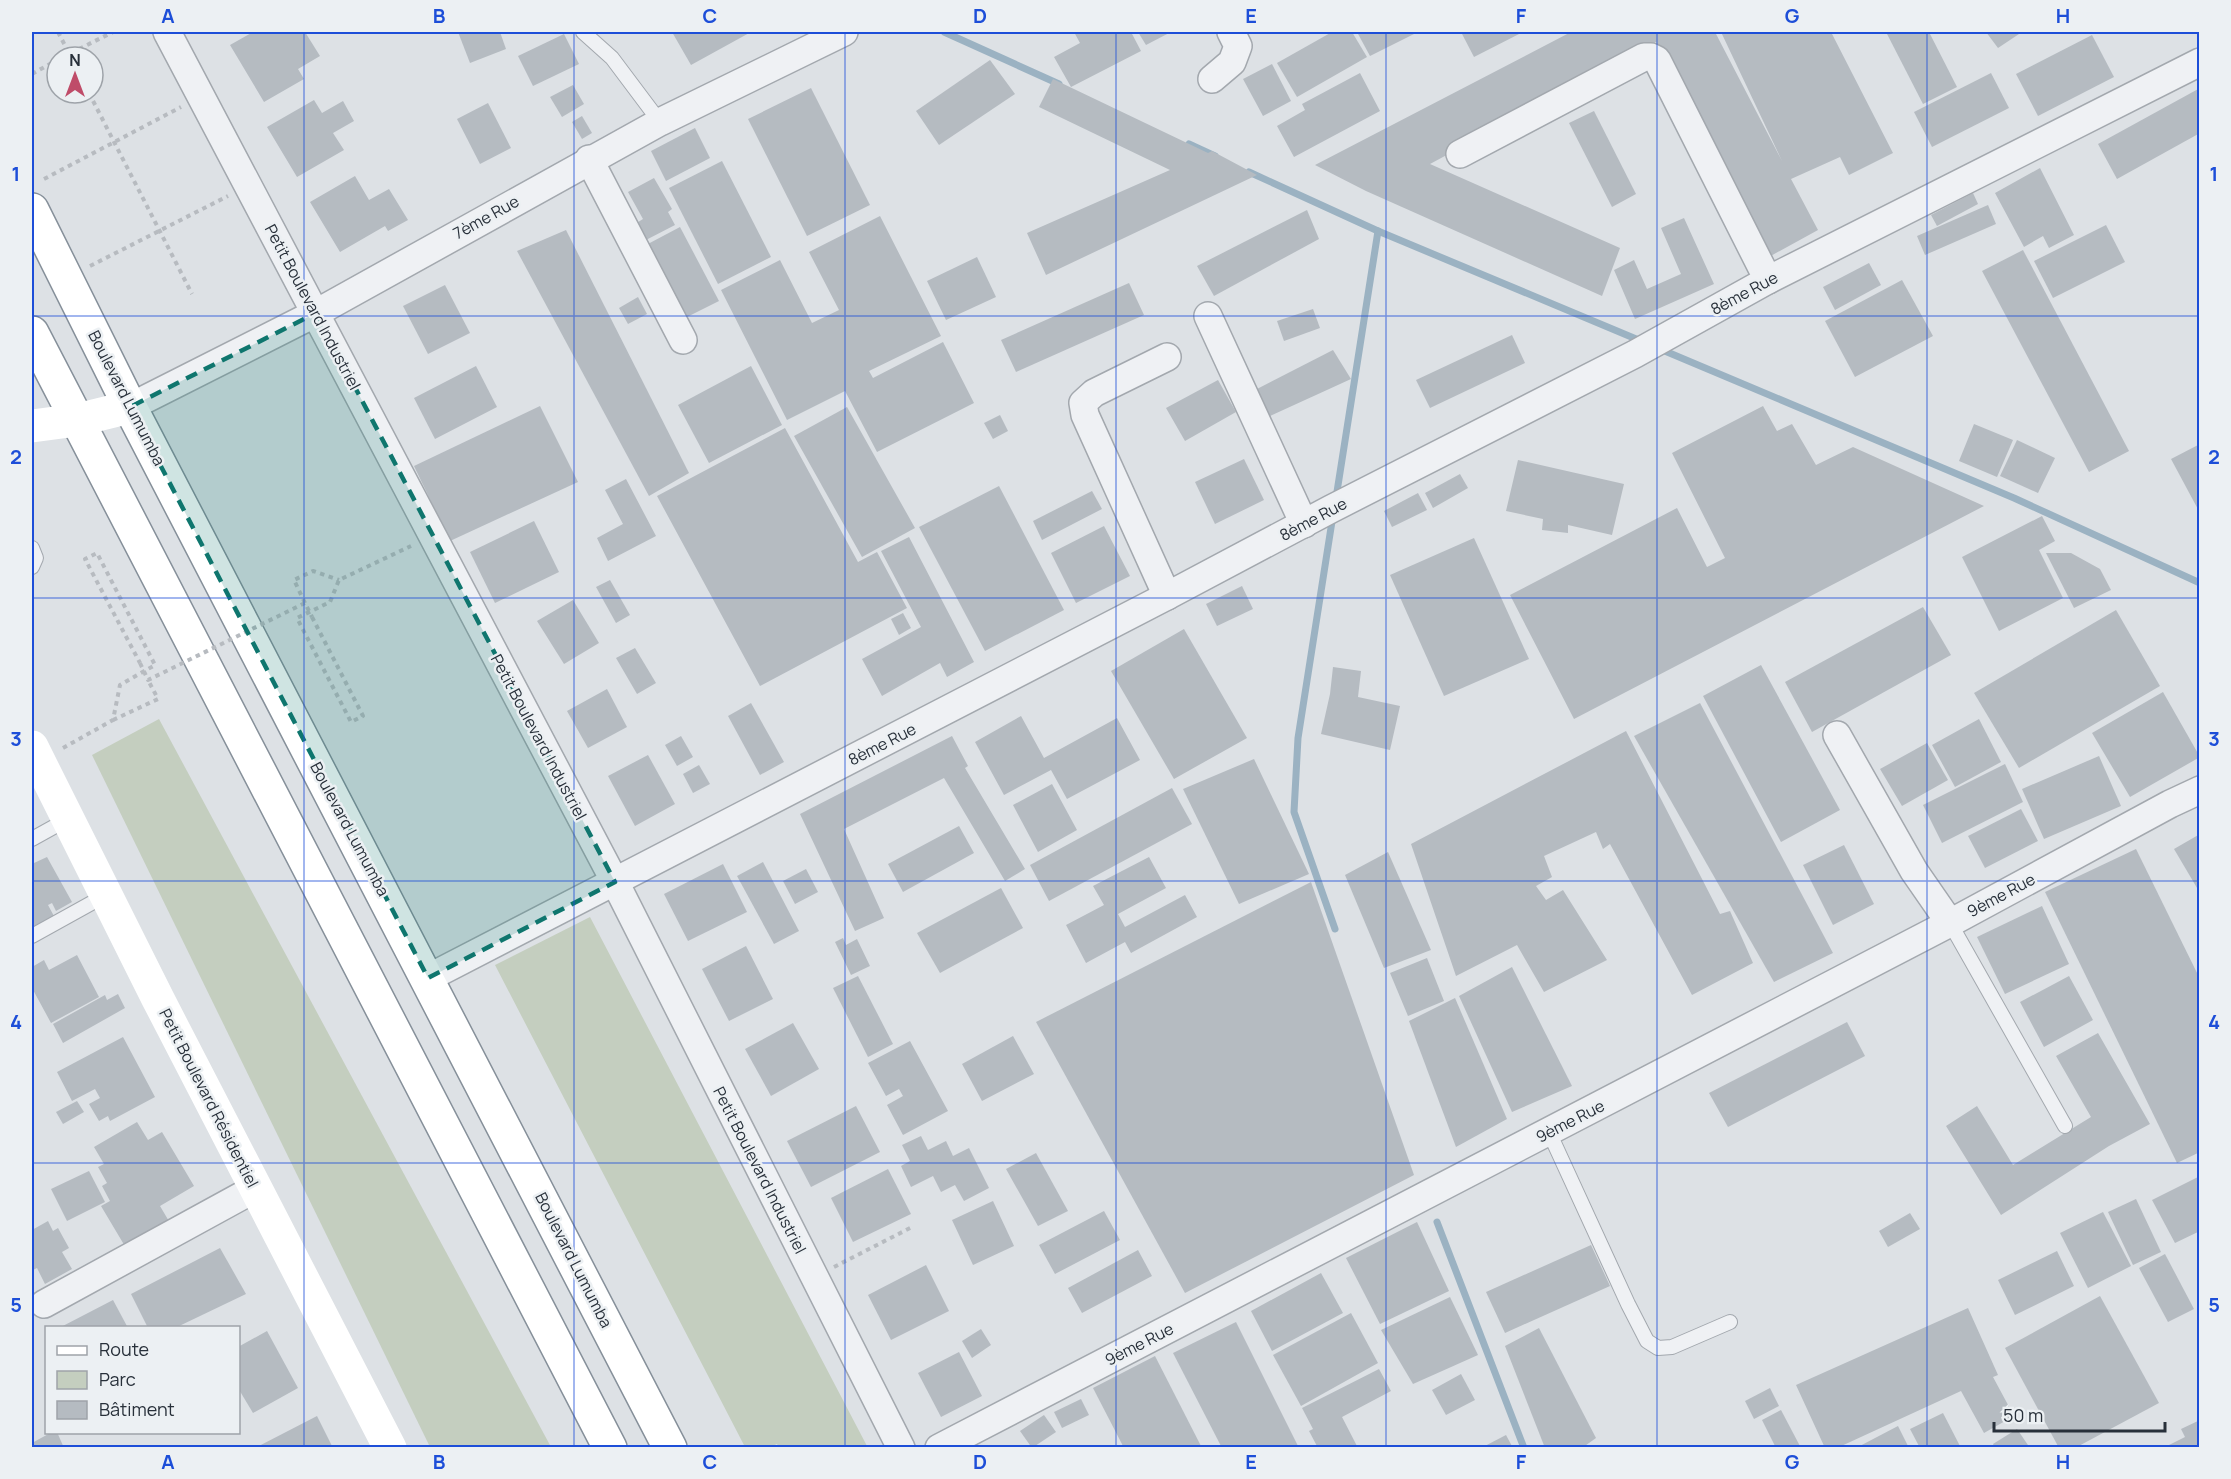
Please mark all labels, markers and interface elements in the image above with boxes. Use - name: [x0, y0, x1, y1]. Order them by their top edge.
- text: A: [161, 2, 175, 29]
- text: B: [433, 2, 446, 29]
- text: C: [703, 2, 717, 29]
- text: D: [973, 2, 987, 29]
- text: E: [1245, 2, 1257, 29]
- text: F: [1516, 2, 1527, 29]
- text: G: [1785, 2, 1800, 29]
- text: H: [2056, 2, 2070, 29]
- north arrow: [45, 45, 105, 105]
- text: N: [69, 49, 81, 71]
- text: 1: [12, 160, 20, 187]
- text: 1: [2210, 160, 2218, 187]
- street label: 7ème Rue: [449, 190, 523, 244]
- street label: Petit Boulevard Industriel: [260, 220, 366, 394]
- street label: 8ème Rue: [1706, 266, 1782, 320]
- street label: Boulevard Lumumba: [83, 327, 171, 469]
- text: 2: [10, 443, 22, 470]
- text: 2: [2208, 443, 2220, 470]
- street label: 8ème Rue: [1275, 492, 1351, 546]
- street label: Petit Boulevard Industriel: [486, 650, 592, 824]
- street label: 8ème Rue: [844, 718, 920, 770]
- text: 3: [10, 725, 22, 752]
- text: 3: [2208, 725, 2220, 752]
- street label: Boulevard Lumumba: [305, 758, 395, 900]
- street label: 9ème Rue: [1963, 868, 2039, 922]
- street label: Petit Boulevard Résidentiel: [154, 1005, 264, 1191]
- text: 4: [10, 1008, 22, 1035]
- text: 4: [2208, 1008, 2220, 1035]
- street label: Petit Boulevard Industriel: [708, 1083, 812, 1257]
- street label: 9ème Rue: [1532, 1094, 1608, 1148]
- street label: Boulevard Lumumba: [530, 1189, 618, 1331]
- text: 5: [10, 1291, 22, 1318]
- text: 5: [2208, 1291, 2220, 1318]
- street label: 9ème Rue: [1101, 1317, 1177, 1371]
- legend: [45, 1326, 240, 1434]
- text: Route: [99, 1337, 149, 1361]
- text: Parc: [99, 1367, 136, 1391]
- scale bar: [1994, 1395, 2165, 1433]
- text: Bâtiment: [99, 1397, 175, 1421]
- text: 50 m: [2003, 1403, 2043, 1427]
- text: A: [161, 1448, 175, 1475]
- text: B: [433, 1448, 446, 1475]
- text: C: [703, 1448, 717, 1475]
- text: D: [973, 1448, 987, 1475]
- text: E: [1245, 1448, 1257, 1475]
- text: F: [1516, 1448, 1527, 1475]
- text: G: [1785, 1448, 1800, 1475]
- text: H: [2056, 1448, 2070, 1475]

